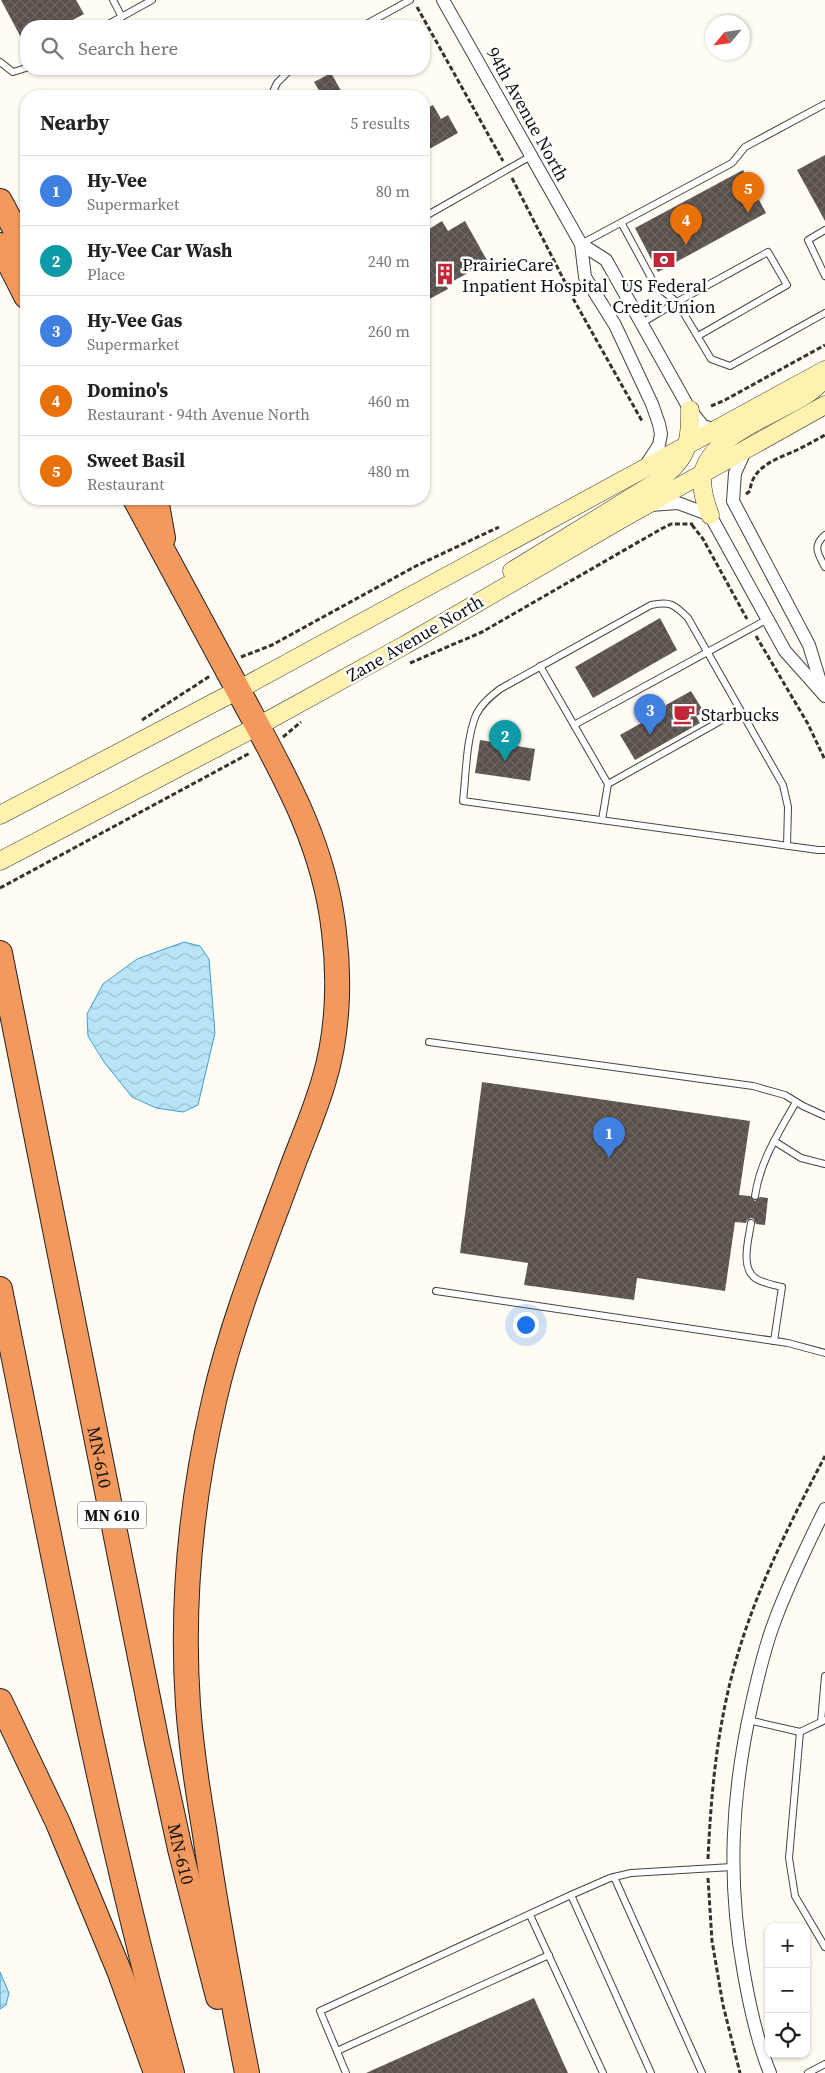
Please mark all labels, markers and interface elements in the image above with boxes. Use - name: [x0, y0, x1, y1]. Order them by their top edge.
- north arrow: [705, 15, 750, 60]
- search box: [20, 20, 430, 75]
- icon: search: [38, 34, 66, 62]
- text: Search here: [78, 35, 178, 61]
- street label: 94th Avenue North: [481, 42, 575, 186]
- text: Nearby: [40, 108, 110, 137]
- text: 5 results: [350, 112, 410, 134]
- text: Hy-Vee: [87, 167, 147, 193]
- pin: 5: [732, 172, 764, 213]
- text: 1: [52, 180, 60, 202]
- text: 80 m: [376, 180, 410, 202]
- text: Supermarket: [87, 193, 179, 215]
- pin: 4: [670, 204, 702, 245]
- text: Hy-Vee Car Wash: [87, 237, 232, 263]
- bank icon: US Federal Credit Union: [651, 247, 677, 273]
- text: 2: [52, 250, 60, 272]
- text: 240 m: [368, 250, 410, 272]
- place label: PrairieCare Inpatient Hospital: [462, 252, 608, 298]
- building icon: PrairieCare Inpatient Hospital: [432, 261, 458, 287]
- text: Place: [87, 263, 125, 285]
- place label: US Federal Credit Union: [612, 273, 716, 319]
- text: Hy-Vee Gas: [87, 307, 182, 333]
- text: 3: [52, 320, 60, 342]
- text: 260 m: [368, 320, 410, 342]
- text: Supermarket: [87, 333, 179, 355]
- text: Domino's: [87, 377, 168, 403]
- text: 4: [52, 390, 60, 412]
- text: 460 m: [368, 390, 410, 412]
- text: Restaurant · 94th Avenue North: [87, 403, 310, 425]
- text: Sweet Basil: [87, 447, 185, 473]
- text: 5: [52, 460, 60, 482]
- text: 480 m: [368, 460, 410, 482]
- text: Restaurant: [87, 473, 165, 495]
- street label: Zane Avenue North: [342, 589, 488, 687]
- pin: 3: [634, 694, 666, 735]
- cafe icon: Starbucks: [671, 701, 697, 727]
- place label: Starbucks: [701, 702, 779, 727]
- pin: 2: [489, 720, 521, 761]
- pin: 1: [593, 1117, 625, 1158]
- your location: [513, 1312, 539, 1338]
- street label: MN-610: [82, 1424, 119, 1490]
- road number: MN 610: [78, 1502, 146, 1528]
- street label: MN-610: [162, 1821, 201, 1887]
- map controls: [765, 1923, 810, 2058]
- button: +: [765, 1923, 810, 1968]
- button: −: [765, 1968, 810, 2013]
- button: locate: [765, 2013, 810, 2058]

